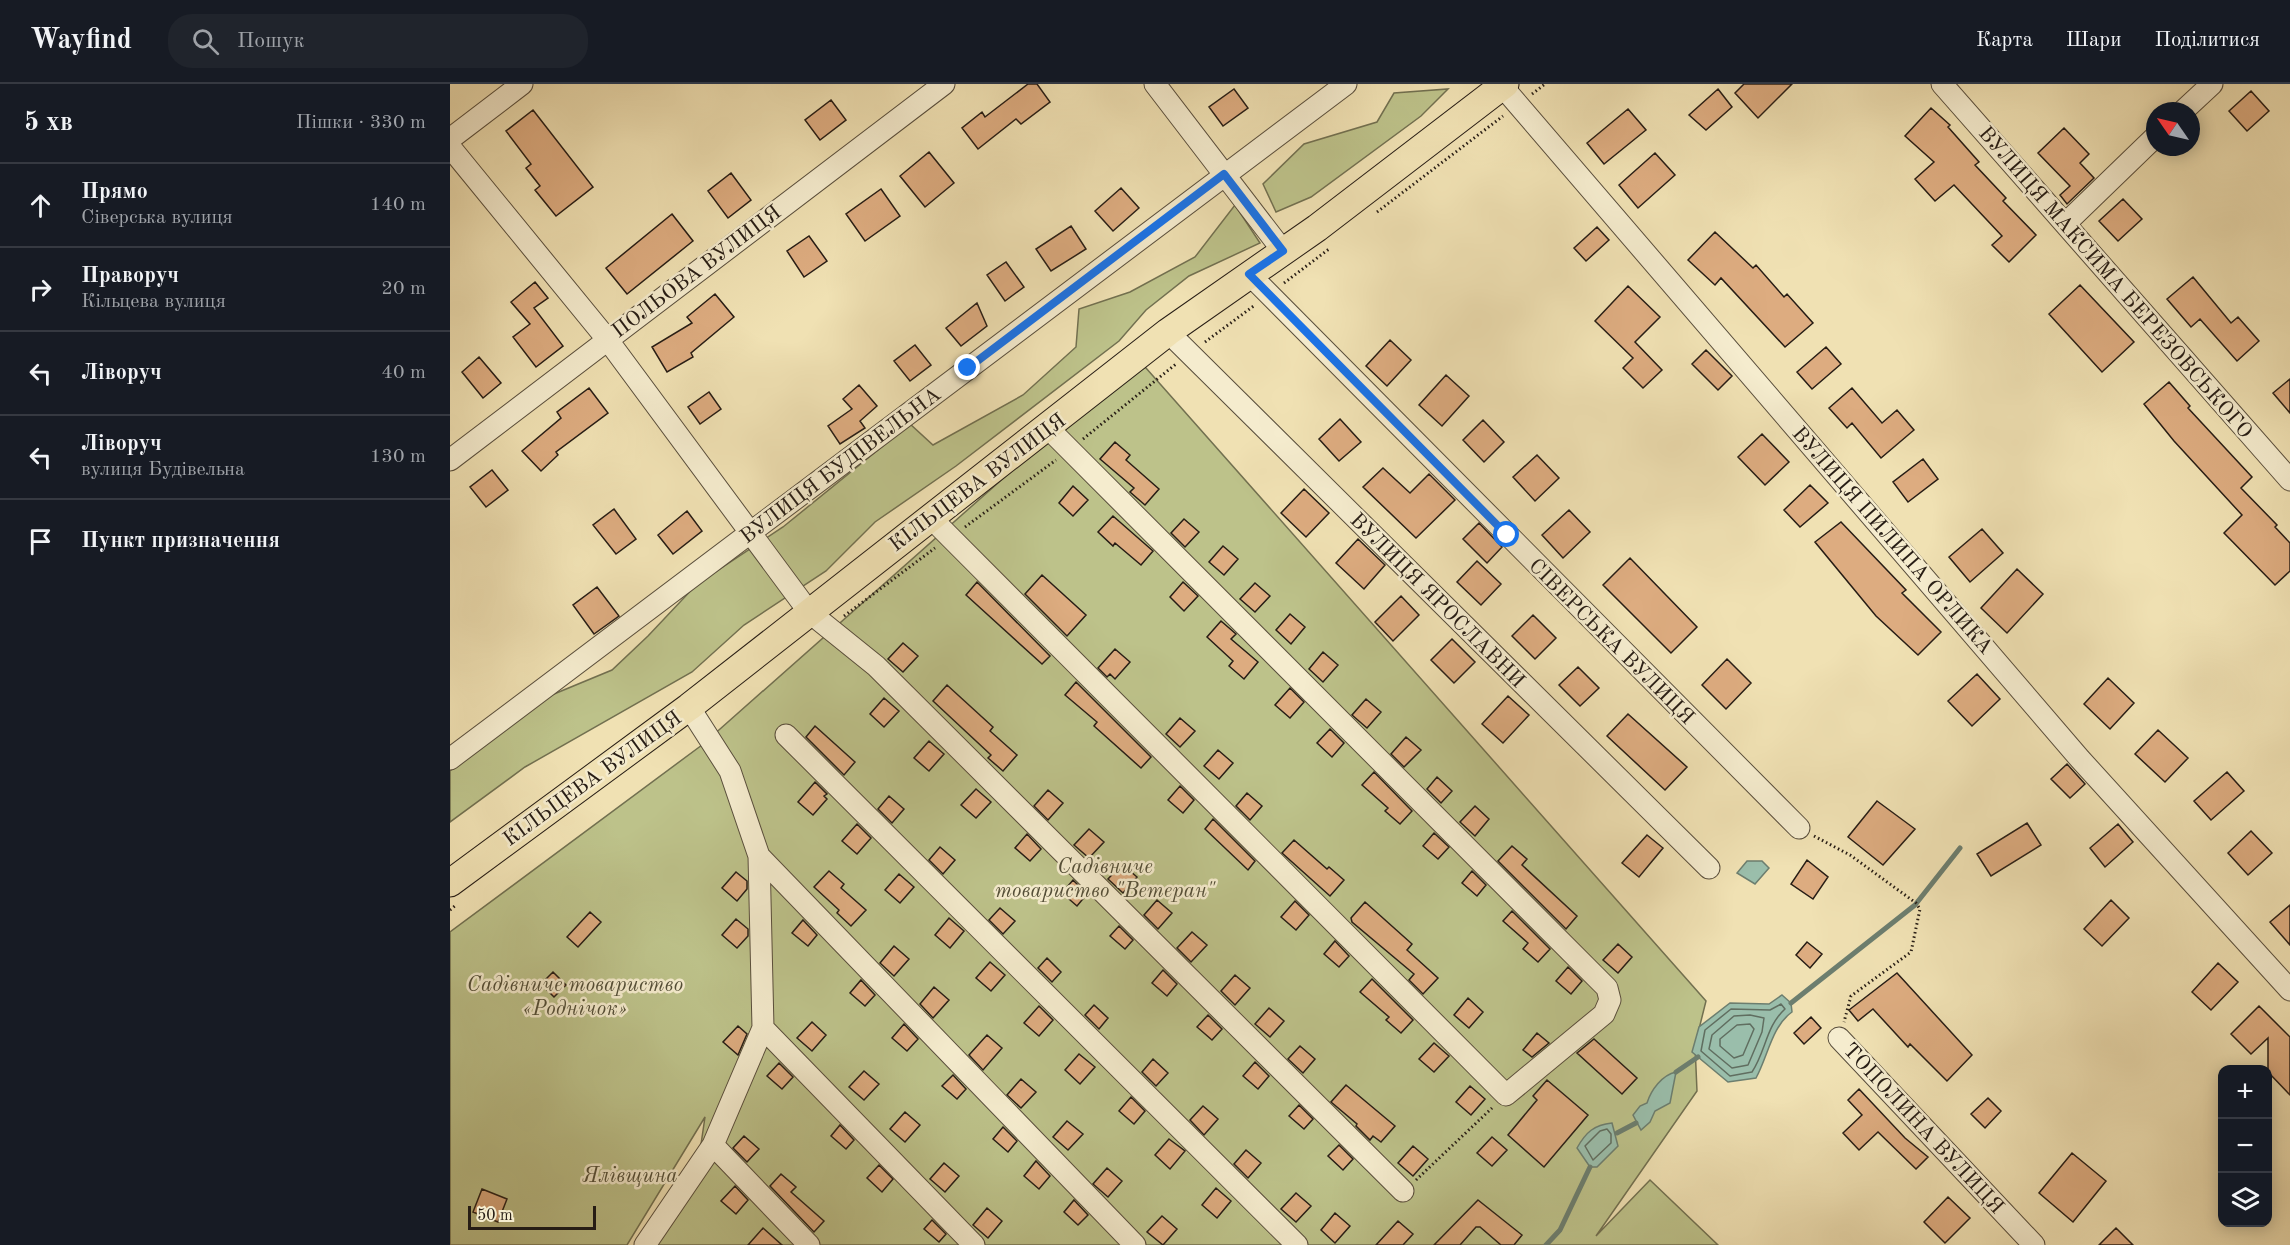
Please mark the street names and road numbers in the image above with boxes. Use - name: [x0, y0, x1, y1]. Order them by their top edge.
- street label: ВУЛИЦЯ МАКСИМА БЕРЕЗОВСЬКОГО: [1974, 123, 2256, 443]
- street label: ПОЛЬОВА ВУЛИЦЯ: [609, 202, 785, 342]
- street label: ВУЛИЦЯ БУДІВЕЛЬНА: [737, 384, 945, 548]
- street label: КІЛЬЦЕВА ВУЛИЦЯ: [886, 410, 1070, 556]
- street label: ВУЛИЦЯ ПИЛИПА ОРЛИКА: [1788, 423, 1996, 659]
- street label: ВУЛИЦЯ ЯРОСЛАВНИ: [1346, 510, 1528, 692]
- street label: СІВЕРСЬКА ВУЛИЦЯ: [1524, 555, 1698, 729]
- street label: КІЛЬЦЕВА ВУЛИЦЯ: [500, 708, 686, 851]
- street label: ТОПОЛИНА ВУЛИЦЯ: [1839, 1040, 2007, 1218]

